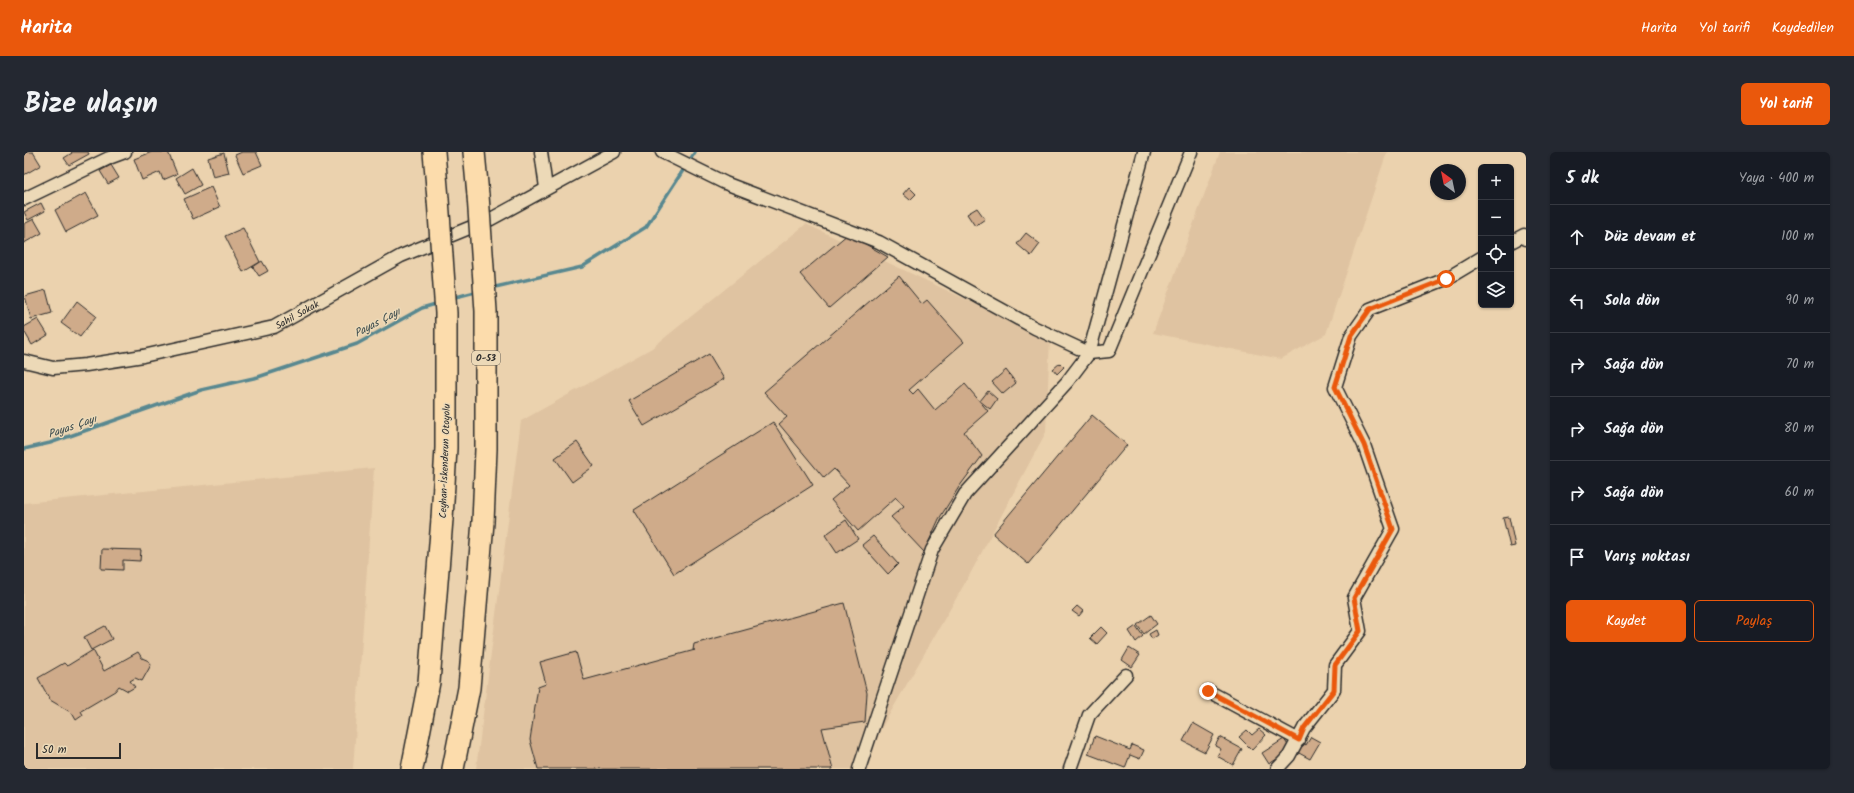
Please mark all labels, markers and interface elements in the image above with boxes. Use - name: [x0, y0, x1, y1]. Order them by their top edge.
- text: Harita: [20, 13, 72, 43]
- text: Harita: [1641, 17, 1677, 39]
- text: Yol tarifi: [1699, 17, 1750, 39]
- text: Kaydedilen: [1772, 17, 1834, 39]
- text: Bize ulaşın: [24, 82, 158, 127]
- button: Yol tarifi: [1741, 83, 1830, 125]
- north arrow: [1430, 164, 1466, 200]
- map controls: [1478, 164, 1514, 308]
- button: +: [1478, 164, 1514, 200]
- text: 5 dk: [1566, 165, 1599, 192]
- text: Yaya · 400 m: [1739, 168, 1814, 189]
- button: −: [1478, 200, 1514, 236]
- text: Düz devam et: [1604, 225, 1696, 249]
- icon: ahead: [1566, 226, 1588, 248]
- text: 100 m: [1781, 226, 1814, 247]
- button: locate: [1478, 236, 1514, 272]
- route start: [1437, 270, 1455, 288]
- button: layers: [1478, 272, 1514, 308]
- text: Sola dön: [1604, 289, 1660, 313]
- icon: left: [1566, 290, 1588, 312]
- text: 90 m: [1786, 290, 1814, 311]
- street label: Sahil Sokak: [272, 296, 323, 334]
- water label: Payas Çayı: [351, 303, 405, 343]
- road number: O-53: [472, 351, 500, 365]
- text: Sağa dön: [1604, 353, 1664, 377]
- icon: right: [1566, 354, 1588, 376]
- text: 70 m: [1786, 354, 1814, 375]
- street label: Ceyhan-İskenderun Otoyolu: [435, 403, 455, 519]
- water label: Payas Çayı: [46, 410, 100, 444]
- text: Sağa dön: [1604, 417, 1664, 441]
- icon: right: [1566, 418, 1588, 440]
- text: 80 m: [1784, 418, 1814, 439]
- text: Sağa dön: [1604, 481, 1664, 505]
- icon: right: [1566, 482, 1588, 504]
- text: 60 m: [1785, 482, 1814, 503]
- text: Varış noktası: [1604, 545, 1690, 569]
- icon: arrive: [1566, 546, 1588, 568]
- button: Kaydet: [1566, 600, 1686, 642]
- button: Paylaş: [1694, 600, 1814, 642]
- route end: [1199, 682, 1217, 700]
- scale bar: [36, 741, 121, 760]
- text: 50 m: [42, 741, 67, 759]

